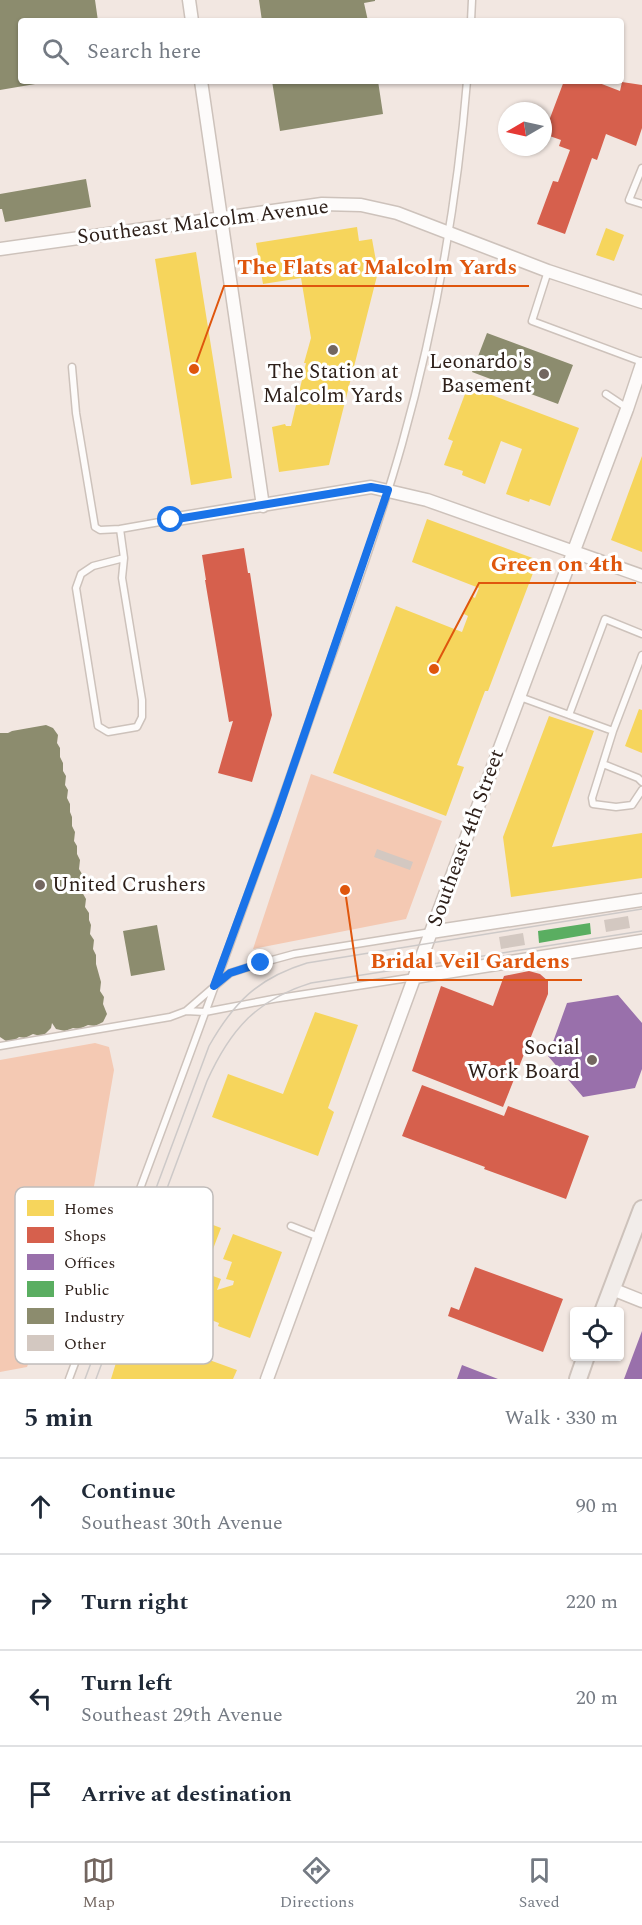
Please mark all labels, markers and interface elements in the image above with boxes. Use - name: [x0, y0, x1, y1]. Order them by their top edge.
- search box: [18, 18, 624, 84]
- icon: search: [39, 35, 72, 68]
- text: Search here: [87, 35, 201, 68]
- north arrow: [498, 102, 552, 156]
- street label: Southeast Malcolm Avenue: [75, 191, 331, 253]
- callout: The Flats at Malcolm Yards: [224, 246, 529, 286]
- text: The Flats at Malcolm Yards: [237, 251, 517, 284]
- marker: The Station at Malcolm Yards: [326, 343, 340, 357]
- place label: Leonardo's Basement: [429, 346, 532, 402]
- place label: The Station at Malcolm Yards: [263, 356, 403, 412]
- marker: Leonardo's Basement: [537, 367, 551, 381]
- route start: [157, 506, 183, 532]
- callout: Green on 4th: [479, 543, 636, 583]
- text: Green on 4th: [491, 548, 624, 581]
- street label: Southeast 4th Street: [419, 745, 513, 931]
- place label: United Crushers: [52, 869, 206, 901]
- marker: United Crushers: [33, 878, 47, 892]
- callout: Bridal Veil Gardens: [358, 940, 582, 980]
- text: Bridal Veil Gardens: [370, 945, 570, 978]
- route end: [247, 949, 273, 975]
- place label: Social Work Board: [467, 1032, 580, 1088]
- marker: Social Work Board: [585, 1053, 599, 1067]
- legend: [15, 1187, 213, 1364]
- text: Homes: [64, 1197, 114, 1221]
- text: Shops: [64, 1224, 106, 1248]
- text: Offices: [64, 1251, 115, 1275]
- text: Public: [64, 1278, 110, 1302]
- text: Industry: [64, 1305, 125, 1329]
- map controls: [570, 1307, 624, 1361]
- button: locate: [570, 1307, 624, 1361]
- text: Other: [64, 1332, 106, 1356]
- text: 5 min: [24, 1398, 93, 1438]
- text: Walk · 330 m: [505, 1403, 618, 1433]
- text: Continue: [81, 1475, 176, 1508]
- icon: ahead: [24, 1490, 57, 1523]
- text: 90 m: [576, 1491, 618, 1521]
- text: Southeast 30th Avenue: [81, 1508, 283, 1538]
- icon: right: [24, 1586, 57, 1619]
- text: Turn right: [81, 1586, 188, 1619]
- text: 220 m: [566, 1587, 618, 1617]
- text: Turn left: [81, 1667, 173, 1700]
- icon: left: [24, 1682, 57, 1715]
- text: 20 m: [576, 1683, 618, 1713]
- text: Southeast 29th Avenue: [81, 1700, 283, 1730]
- icon: arrive: [24, 1778, 57, 1811]
- text: Arrive at destination: [81, 1778, 292, 1811]
- tab: Map: [82, 1854, 115, 1914]
- tab: Directions: [280, 1854, 354, 1914]
- tab: Saved: [519, 1854, 560, 1914]

